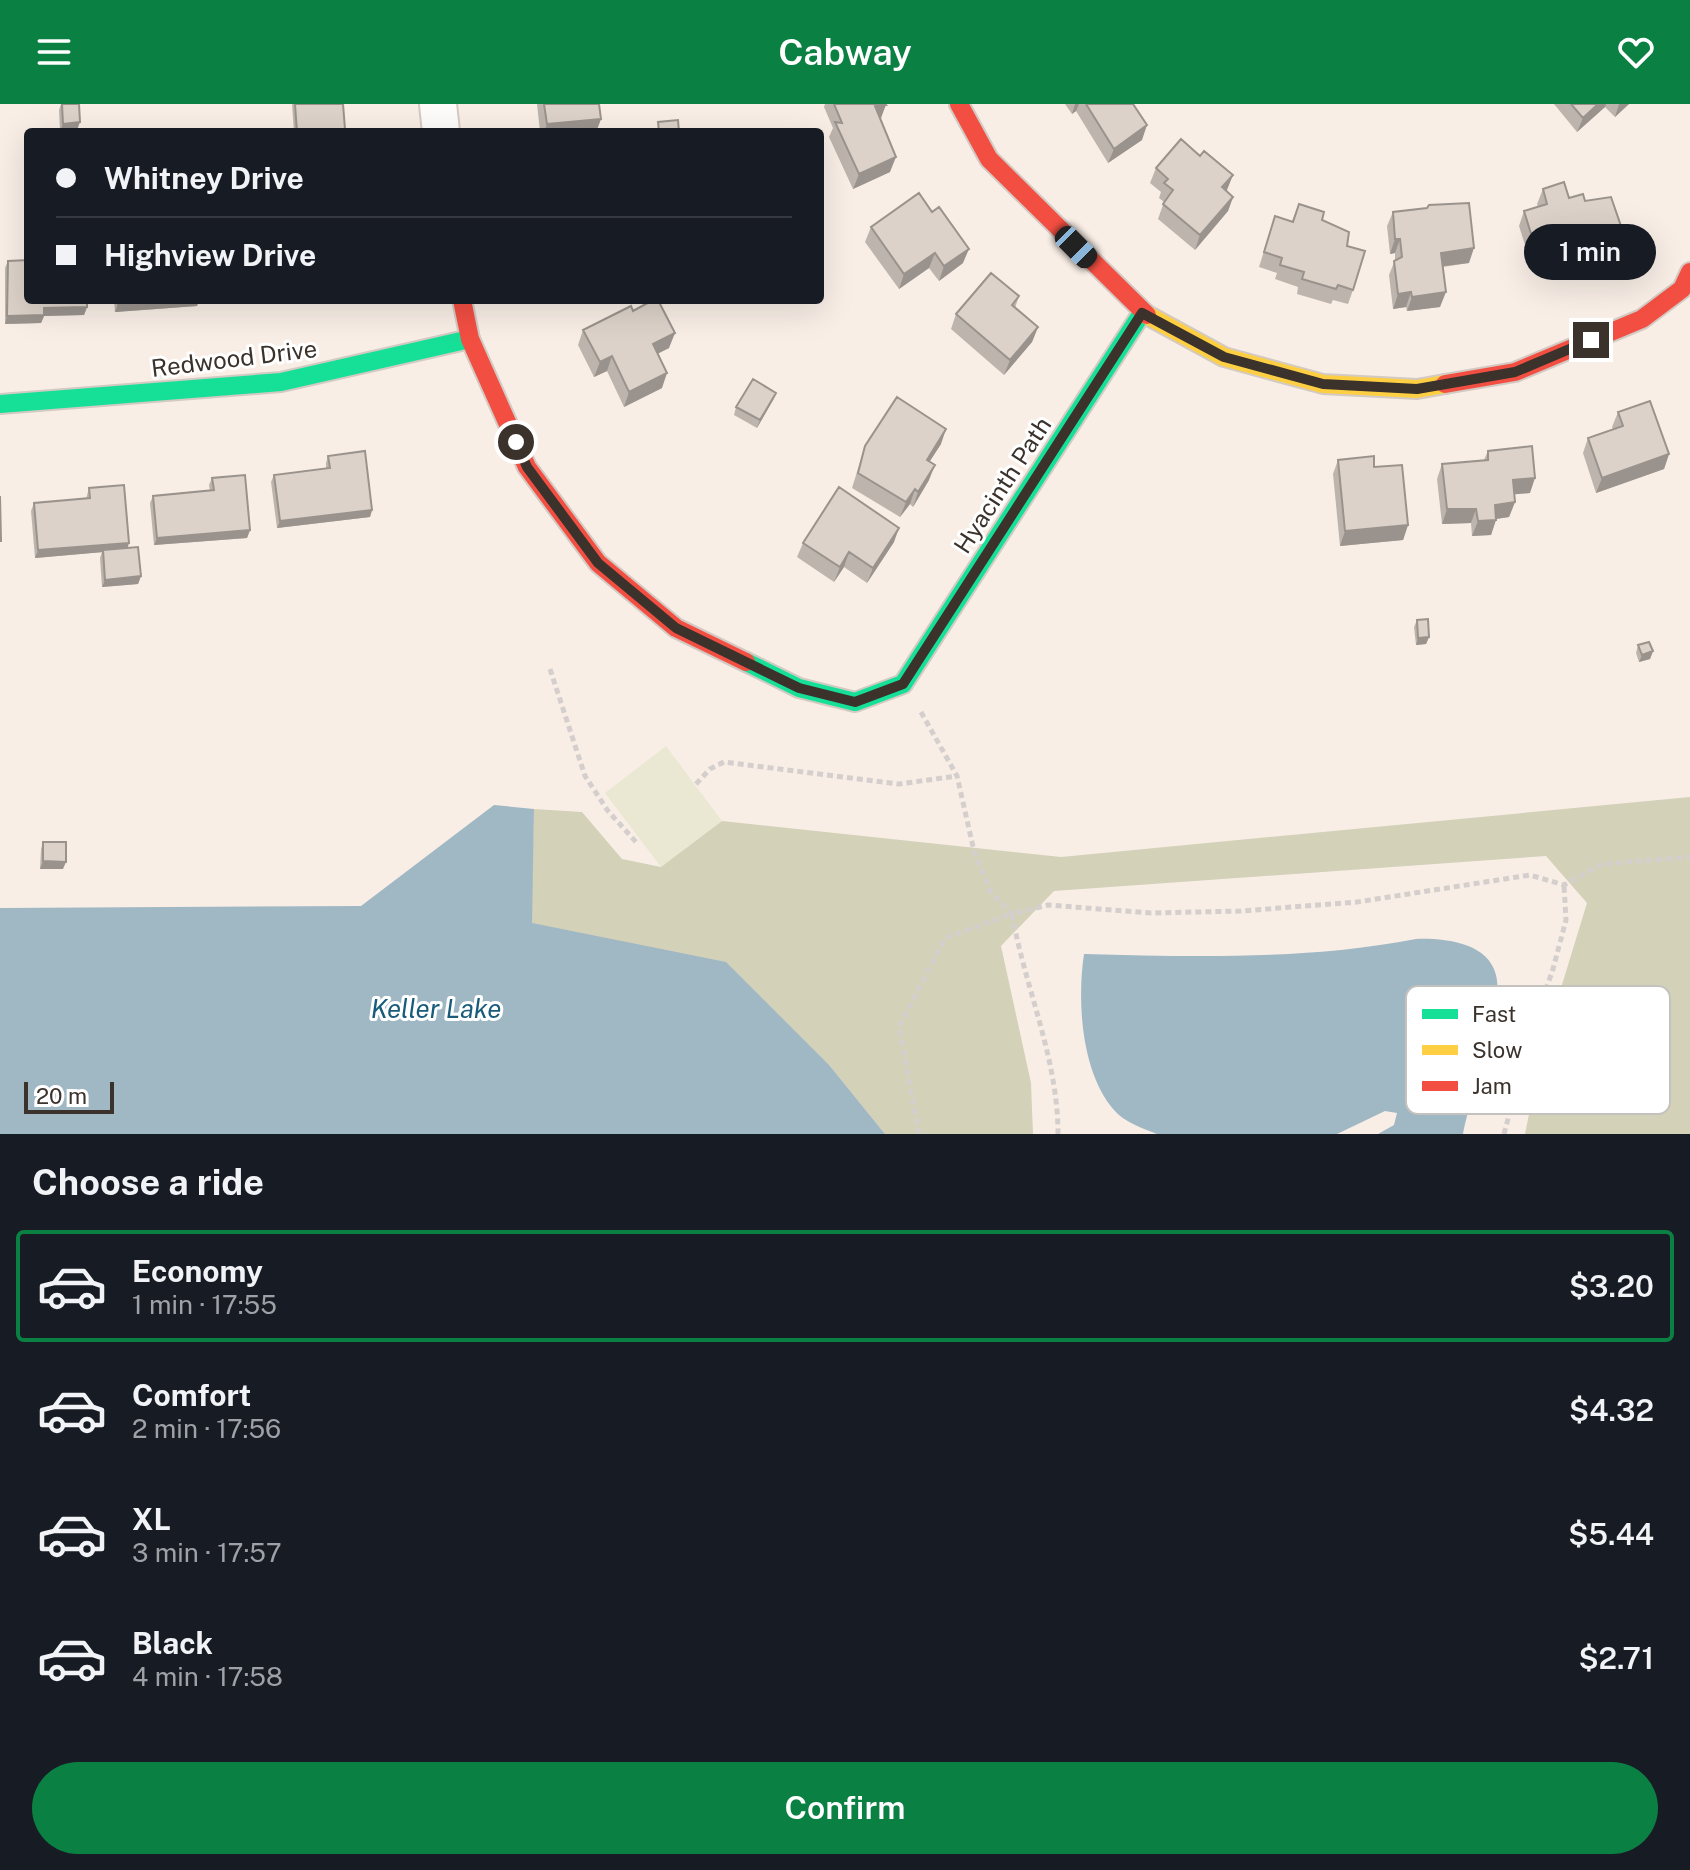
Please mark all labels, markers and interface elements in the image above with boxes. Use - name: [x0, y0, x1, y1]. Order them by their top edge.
- icon: menu: [32, 30, 76, 74]
- icon: heart: [1614, 30, 1658, 74]
- text: Cabway: [778, 31, 912, 73]
- text: Whitney Drive: [104, 160, 304, 196]
- car: [1051, 222, 1101, 272]
- callout: 1 min: [1525, 224, 1657, 280]
- text: 1 min: [1559, 236, 1621, 267]
- text: Highview Drive: [104, 237, 316, 273]
- route end: [1573, 322, 1609, 358]
- street label: Redwood Drive: [149, 334, 319, 382]
- street label: Hyacinth Path: [948, 412, 1056, 558]
- route start: [498, 424, 534, 460]
- legend: [1406, 986, 1670, 1114]
- water label: Keller Lake: [371, 993, 501, 1024]
- text: Fast: [1472, 1001, 1516, 1027]
- text: Slow: [1472, 1037, 1522, 1063]
- text: Jam: [1472, 1073, 1512, 1099]
- scale bar: [24, 1078, 114, 1114]
- text: 20 m: [36, 1083, 87, 1109]
- text: Choose a ride: [32, 1161, 264, 1203]
- icon: car: [36, 1250, 108, 1322]
- text: Economy: [132, 1253, 263, 1289]
- text: $3.20: [1569, 1268, 1654, 1304]
- text: 1 min · 17:55: [132, 1289, 277, 1320]
- icon: car: [36, 1374, 108, 1446]
- text: Comfort: [132, 1377, 251, 1413]
- text: $4.32: [1569, 1392, 1654, 1428]
- text: 2 min · 17:56: [132, 1413, 281, 1444]
- icon: car: [36, 1498, 108, 1570]
- text: XL: [132, 1501, 171, 1537]
- text: $5.44: [1568, 1516, 1654, 1552]
- text: 3 min · 17:57: [132, 1537, 282, 1568]
- icon: car: [36, 1622, 108, 1694]
- text: Black: [132, 1625, 213, 1661]
- text: $2.71: [1578, 1640, 1654, 1676]
- text: 4 min · 17:58: [132, 1661, 283, 1692]
- button: Confirm: [32, 1762, 1658, 1854]

